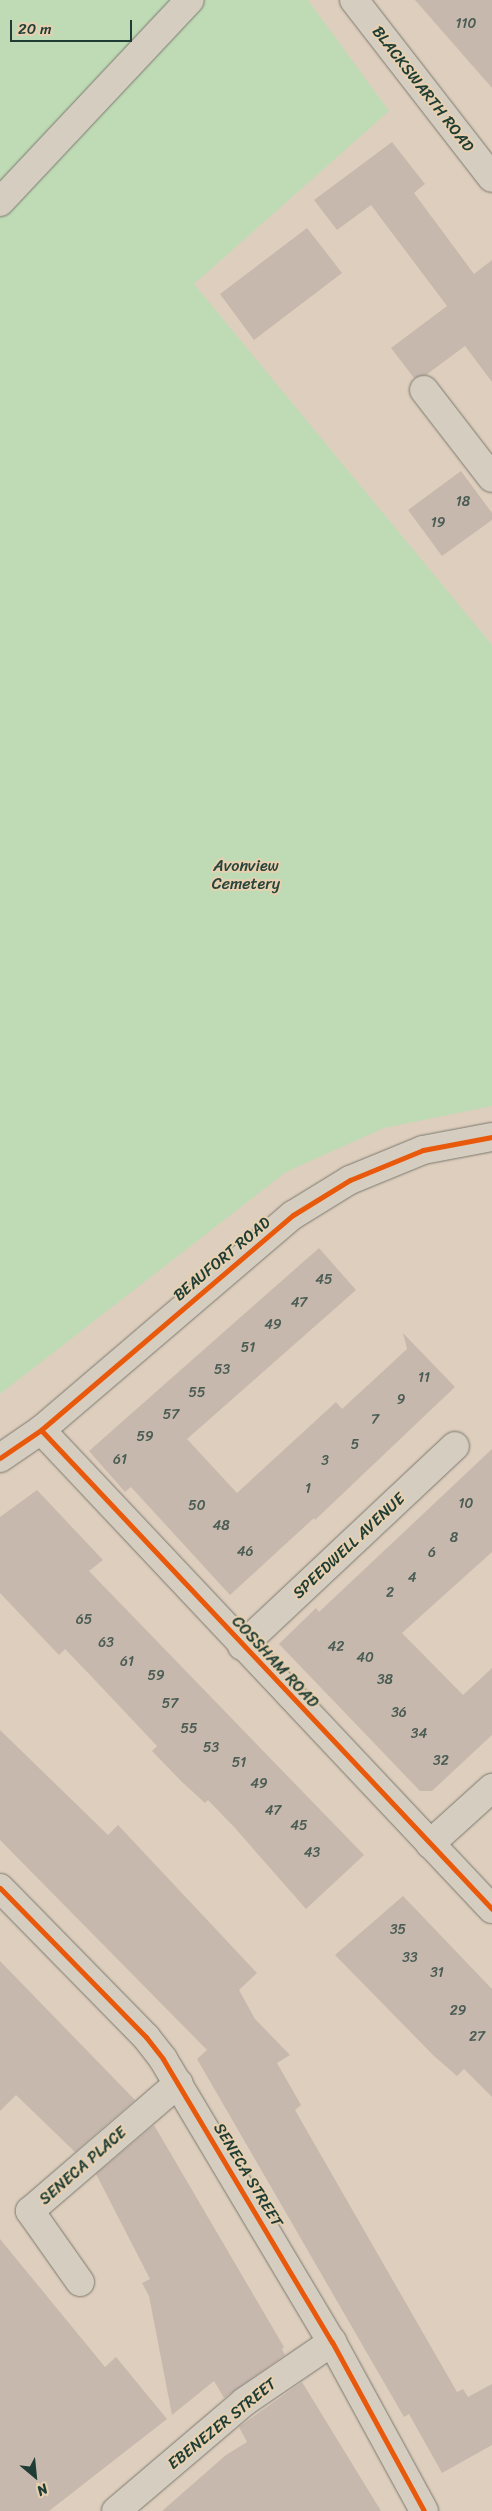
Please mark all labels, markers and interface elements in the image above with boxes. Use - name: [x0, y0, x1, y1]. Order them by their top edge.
- scale bar: [12, 10, 135, 42]
- text: 20 m: [18, 16, 52, 42]
- house number: 110: [456, 16, 476, 32]
- street label: BLACKSWARTH ROAD: [368, 22, 478, 156]
- house number: 18: [456, 494, 470, 510]
- house number: 19: [431, 515, 445, 531]
- park label: Avonview Cemetery: [212, 856, 280, 894]
- street label: BEAUFORT ROAD: [170, 1213, 274, 1305]
- house number: 45: [315, 1272, 333, 1288]
- house number: 47: [291, 1295, 307, 1311]
- house number: 49: [264, 1317, 282, 1333]
- house number: 51: [241, 1340, 255, 1356]
- house number: 53: [214, 1362, 230, 1378]
- house number: 11: [418, 1370, 430, 1386]
- house number: 55: [188, 1385, 206, 1401]
- house number: 9: [397, 1392, 405, 1408]
- house number: 57: [163, 1407, 179, 1423]
- house number: 7: [371, 1412, 379, 1428]
- house number: 59: [136, 1429, 154, 1445]
- house number: 5: [351, 1437, 359, 1453]
- house number: 61: [113, 1452, 127, 1468]
- house number: 3: [321, 1453, 329, 1469]
- house number: 1: [305, 1481, 311, 1497]
- street label: SPEEDWELL AVENUE: [289, 1489, 409, 1603]
- house number: 10: [459, 1496, 473, 1512]
- house number: 50: [188, 1498, 206, 1514]
- house number: 48: [212, 1518, 230, 1534]
- house number: 8: [450, 1530, 458, 1546]
- house number: 46: [237, 1544, 253, 1560]
- house number: 6: [428, 1545, 436, 1561]
- house number: 4: [408, 1570, 416, 1586]
- house number: 2: [386, 1585, 394, 1601]
- house number: 65: [76, 1612, 92, 1628]
- street label: COSSHAM ROAD: [228, 1612, 322, 1712]
- house number: 63: [98, 1635, 114, 1651]
- house number: 42: [328, 1639, 344, 1655]
- house number: 40: [356, 1650, 374, 1666]
- house number: 61: [120, 1654, 134, 1670]
- house number: 59: [147, 1668, 165, 1684]
- house number: 38: [377, 1672, 393, 1688]
- house number: 57: [162, 1696, 178, 1712]
- house number: 36: [391, 1705, 407, 1721]
- house number: 55: [180, 1721, 198, 1737]
- house number: 34: [411, 1726, 427, 1742]
- house number: 53: [203, 1740, 219, 1756]
- house number: 32: [433, 1753, 449, 1769]
- house number: 51: [232, 1755, 246, 1771]
- house number: 49: [250, 1776, 268, 1792]
- house number: 47: [265, 1803, 281, 1819]
- house number: 45: [290, 1818, 308, 1834]
- house number: 43: [304, 1845, 320, 1861]
- house number: 35: [390, 1922, 406, 1938]
- house number: 33: [402, 1950, 418, 1966]
- house number: 31: [430, 1965, 444, 1981]
- house number: 29: [450, 2003, 466, 2019]
- house number: 27: [469, 2029, 485, 2045]
- street label: SENECA STREET: [209, 2120, 287, 2230]
- street label: SENECA PLACE: [35, 2123, 131, 2209]
- street label: EBENEZER STREET: [164, 2374, 280, 2474]
- north arrow: [10, 2451, 60, 2501]
- text: N: [32, 2476, 52, 2503]

